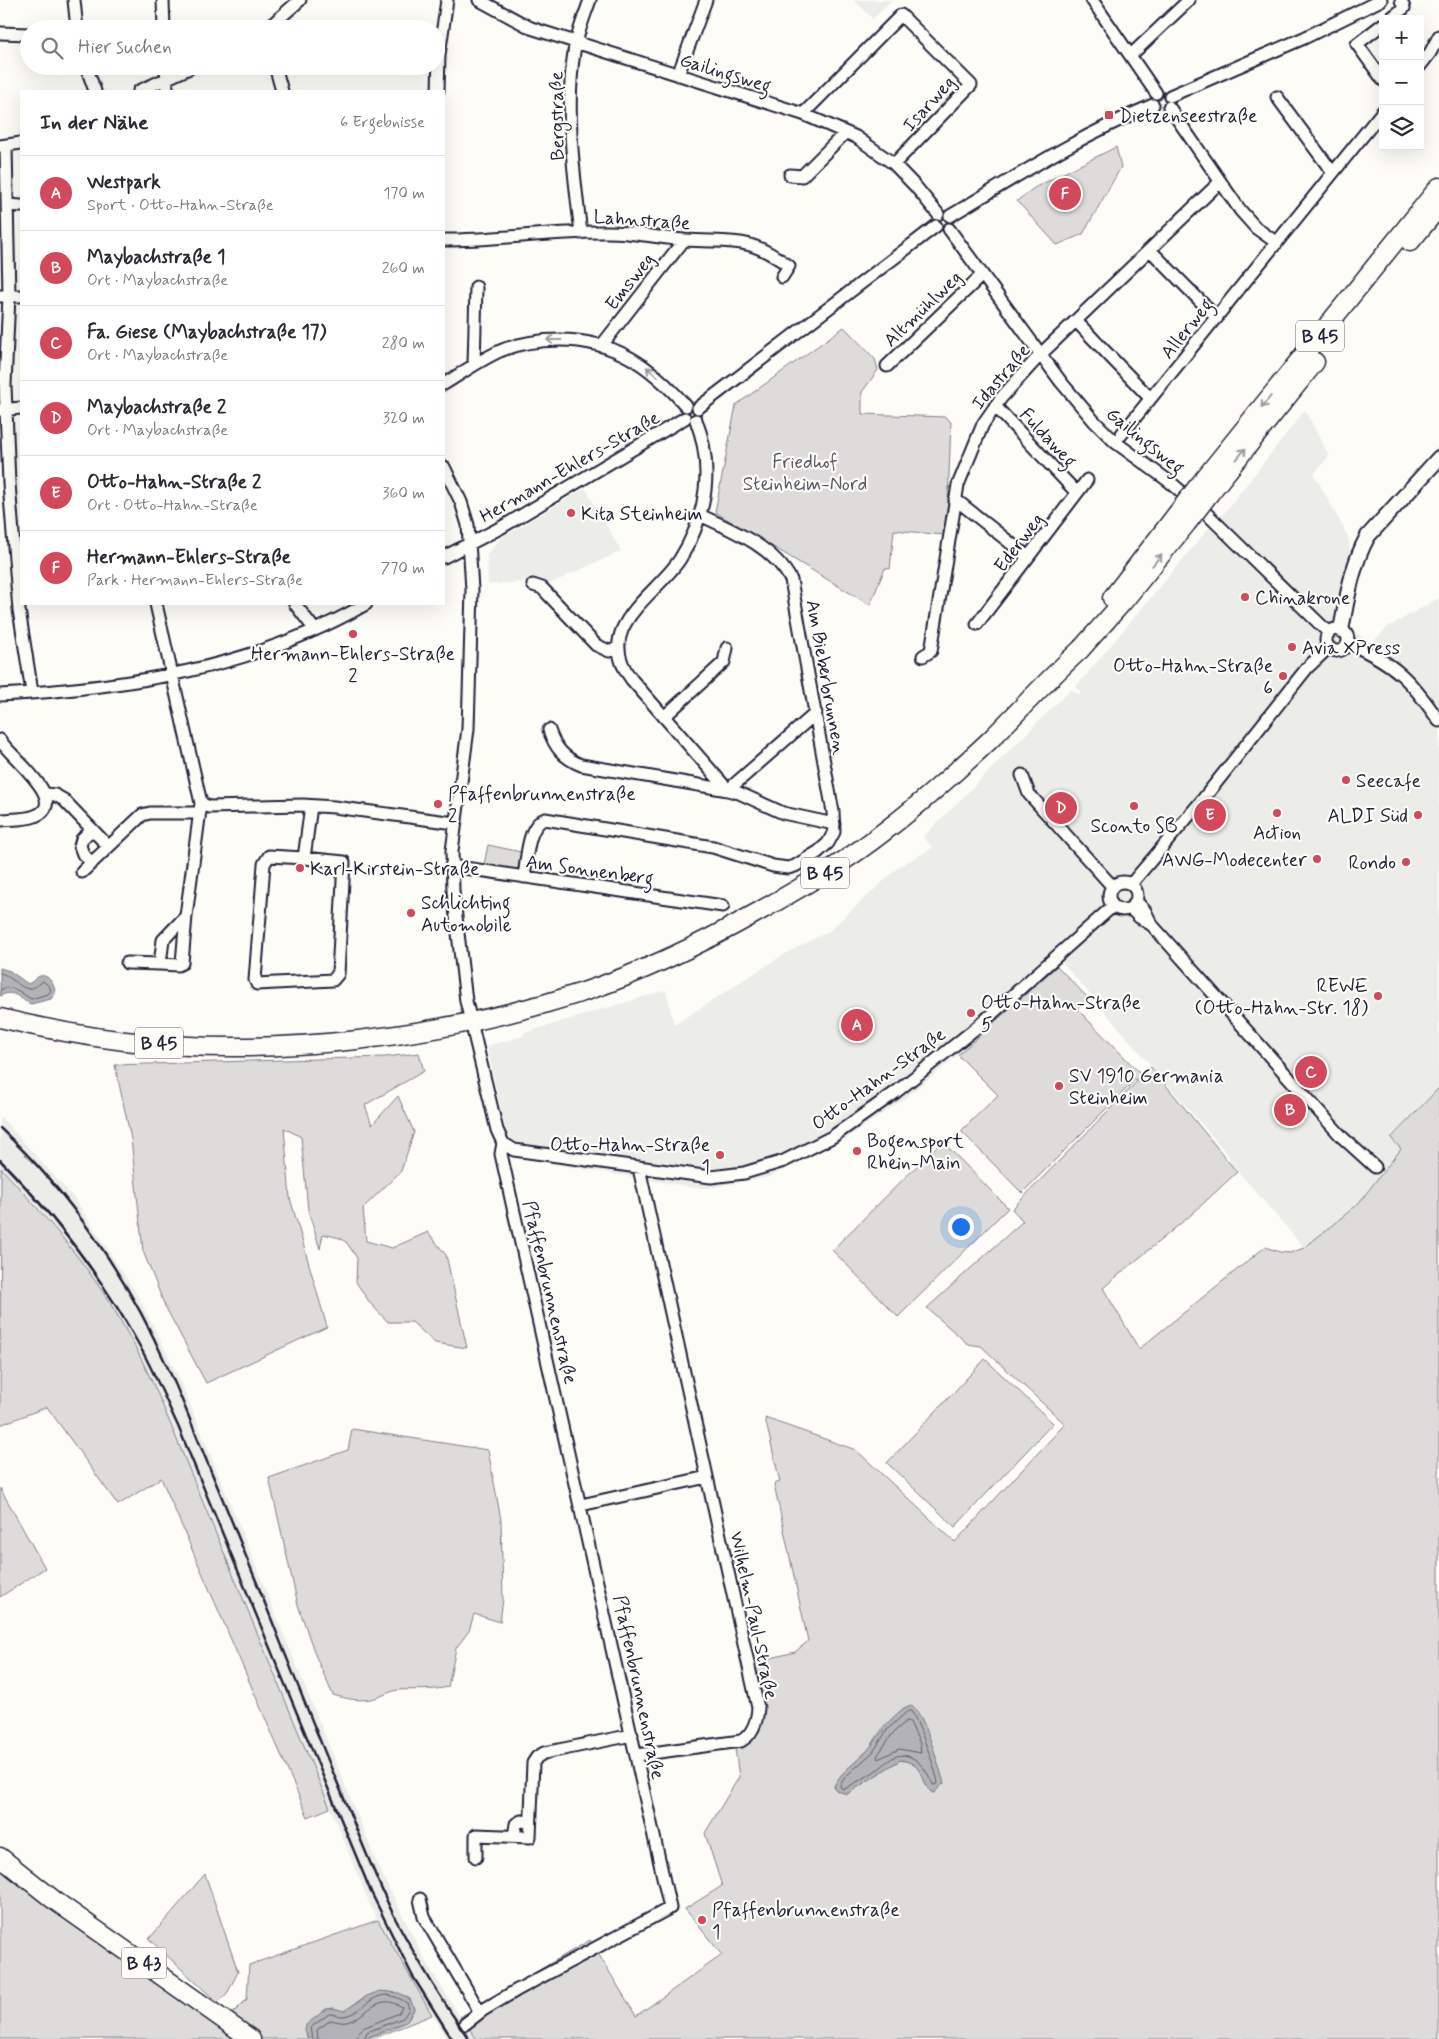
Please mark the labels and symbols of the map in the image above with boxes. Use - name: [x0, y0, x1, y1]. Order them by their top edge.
- street label: Gailingsweg: [676, 48, 774, 102]
- street label: Bergstraße: [544, 71, 573, 161]
- street label: Isarweg: [897, 71, 962, 138]
- place label: Dietzenseestraße: [1119, 104, 1257, 129]
- marker: Dietzenseestraße: [1103, 109, 1115, 121]
- pin: F: [1049, 175, 1081, 213]
- street label: Lahnstraße: [593, 205, 691, 236]
- street label: Emsweg: [600, 248, 661, 316]
- street label: Altmühlweg: [878, 265, 968, 353]
- street label: Allerweg: [1155, 294, 1221, 366]
- road number: B 45: [1296, 321, 1344, 352]
- one-way arrow: [546, 335, 562, 345]
- street label: Idastraße: [966, 339, 1036, 415]
- one-way arrow: [646, 367, 659, 378]
- one-way arrow: [1261, 395, 1272, 408]
- street label: Gailingsweg: [1099, 402, 1190, 483]
- street label: Fuldaweg: [1012, 403, 1082, 475]
- street label: Hermann-Ehlers-Straße: [475, 406, 664, 529]
- one-way arrow: [1235, 448, 1246, 461]
- park label: Friedhof Steinheim-Nord: [743, 450, 867, 497]
- place label: Kita Steinheim: [581, 502, 703, 527]
- marker: Kita Steinheim: [565, 507, 577, 519]
- street label: Ederweg: [989, 508, 1051, 578]
- one-way arrow: [1151, 554, 1162, 567]
- place label: Chinakrone: [1255, 586, 1350, 611]
- marker: Chinakrone: [1239, 591, 1251, 603]
- street label: Am Bieberbrunnen: [800, 598, 851, 757]
- marker: Hermann-Ehlers-Straße 2: [347, 628, 359, 640]
- place label: Avia XPress: [1302, 636, 1400, 661]
- marker: Avia XPress: [1286, 641, 1298, 653]
- place label: Hermann-Ehlers-Straße 2: [251, 642, 455, 689]
- place label: Otto-Hahn-Straße 6: [1113, 654, 1273, 701]
- marker: Otto-Hahn-Straße 6: [1277, 670, 1289, 682]
- place label: Seecafe: [1356, 769, 1421, 794]
- marker: Seecafe: [1340, 774, 1352, 786]
- place label: Pfaffenbrunnenstraße 2: [448, 782, 636, 829]
- pin: D: [1045, 789, 1077, 827]
- pin: E: [1194, 796, 1226, 834]
- marker: Pfaffenbrunnenstraße 2: [432, 798, 444, 810]
- marker: Sconto SB: [1128, 800, 1140, 812]
- place label: ALDI Süd: [1327, 804, 1408, 829]
- marker: Action: [1271, 807, 1283, 819]
- marker: ALDI Süd: [1412, 809, 1424, 821]
- place label: Sconto SB: [1090, 814, 1178, 839]
- place label: Action: [1253, 821, 1301, 846]
- place label: AWG-Modecenter: [1162, 848, 1307, 873]
- street label: Am Sonnenberg: [524, 849, 655, 895]
- place label: Rondo: [1348, 851, 1396, 876]
- marker: AWG-Modecenter: [1311, 853, 1323, 865]
- marker: Rondo: [1400, 856, 1412, 868]
- place label: Karl-Kirstein-Straße: [310, 857, 479, 882]
- road number: B 45: [801, 858, 849, 888]
- marker: Karl-Kirstein-Straße: [294, 862, 306, 874]
- place label: Schlichting Automobile: [421, 891, 512, 938]
- marker: Schlichting Automobile: [405, 907, 417, 919]
- place label: REWE (Otto-Hahn-Str. 18): [1195, 974, 1368, 1021]
- marker: REWE (Otto-Hahn-Str. 18): [1372, 990, 1384, 1002]
- place label: Otto-Hahn-Straße 5: [981, 991, 1141, 1038]
- pin: A: [841, 1006, 873, 1044]
- marker: Otto-Hahn-Straße 5: [965, 1007, 977, 1019]
- street label: Otto-Hahn-Straße: [807, 1022, 951, 1136]
- road number: B 45: [135, 1028, 183, 1058]
- pin: C: [1295, 1053, 1327, 1091]
- place label: SV 1910 Germania Steinheim: [1069, 1064, 1224, 1111]
- marker: SV 1910 Germania Steinheim: [1053, 1080, 1065, 1092]
- pin: B: [1274, 1091, 1306, 1129]
- place label: Bogensport Rhein-Main: [867, 1129, 964, 1176]
- place label: Otto-Hahn-Straße 1: [550, 1133, 710, 1180]
- marker: Bogensport Rhein-Main: [851, 1145, 863, 1157]
- marker: Otto-Hahn-Straße 1: [714, 1149, 726, 1161]
- street label: Pfaffenbrunnenstraße: [516, 1198, 583, 1387]
- your location: [948, 1214, 974, 1240]
- street label: Wilhelm-Paul-Straße: [724, 1529, 784, 1702]
- street label: Pfaffenbrunnenstraße: [607, 1593, 670, 1782]
- place label: Pfaffenbrunnenstraße 1: [712, 1898, 900, 1945]
- marker: Pfaffenbrunnenstraße 1: [696, 1914, 708, 1926]
- road number: B 43: [122, 1948, 166, 1979]

